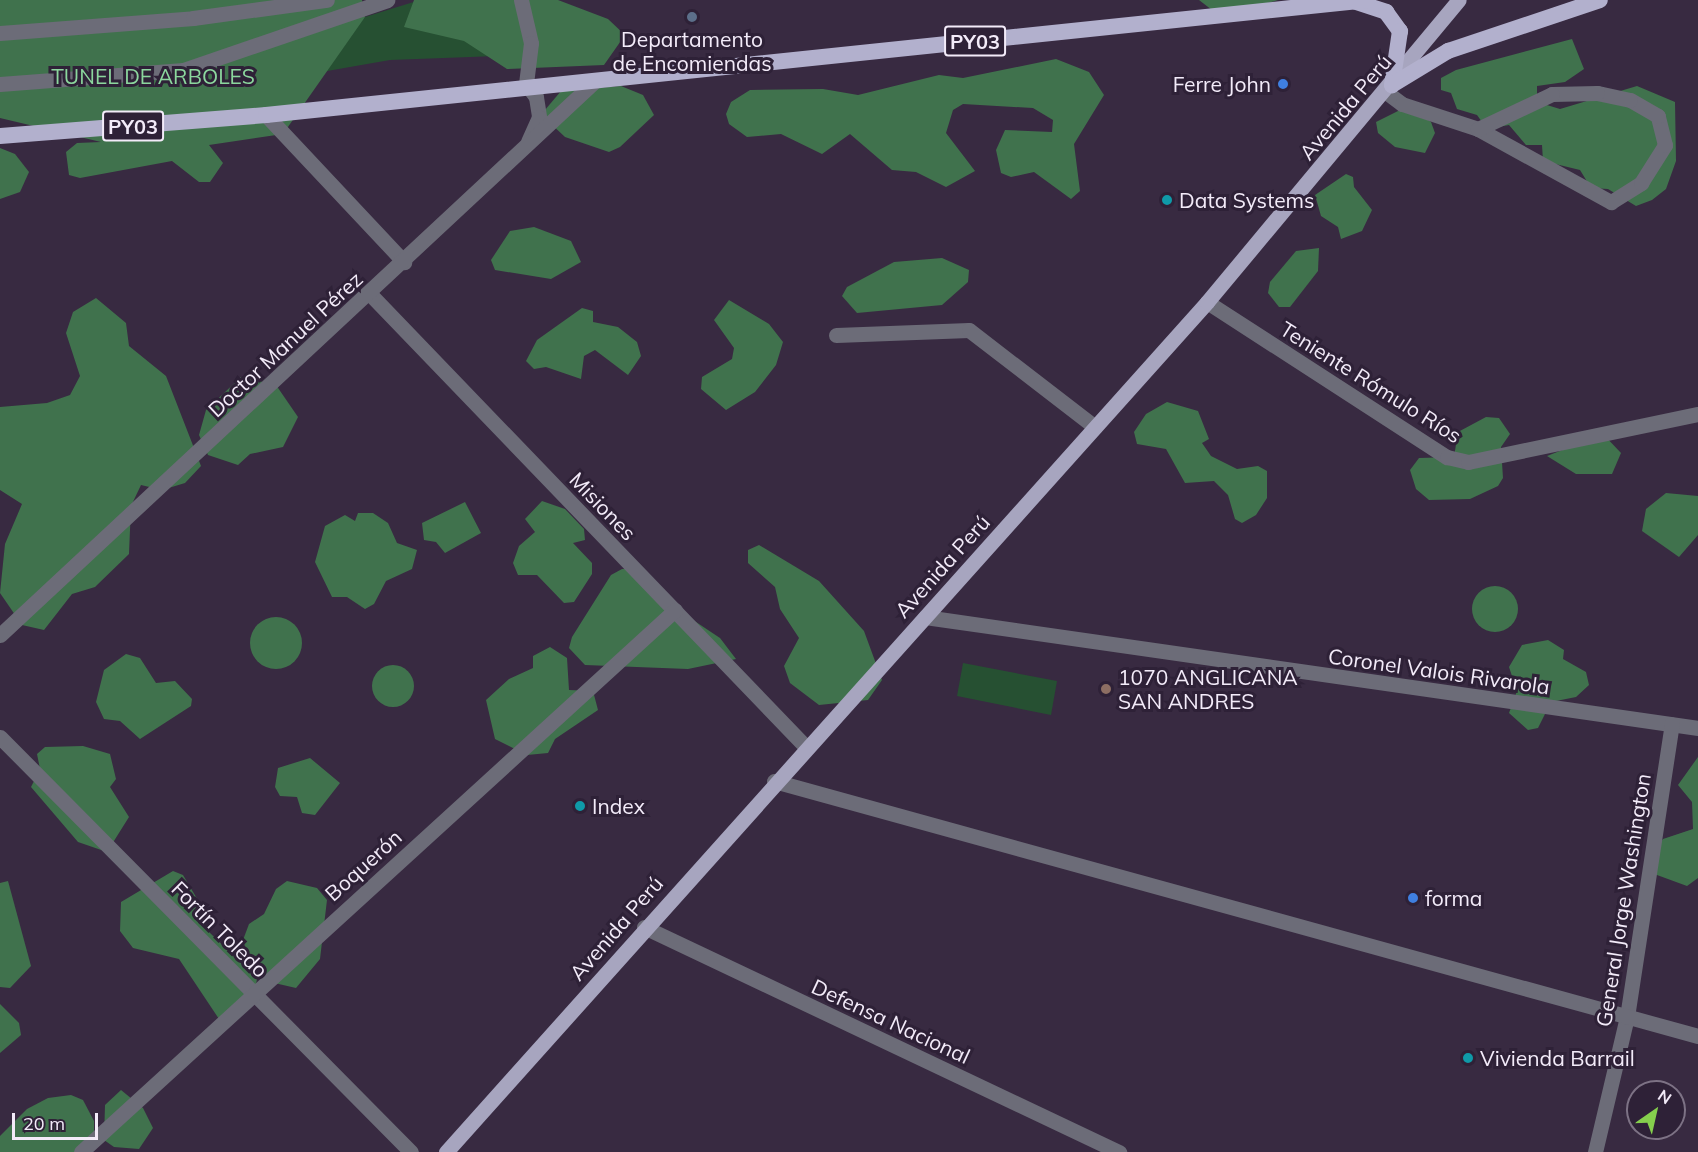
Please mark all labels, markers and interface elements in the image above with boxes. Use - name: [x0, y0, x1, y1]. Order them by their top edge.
- marker: Departamento de Encomiendas: [685, 10, 699, 24]
- road number: PY03: [944, 24, 1006, 58]
- place label: Departamento de Encomiendas: [612, 26, 772, 76]
- street label: Avenida Perú: [1294, 49, 1396, 165]
- park label: TUNEL DE ARBOLES: [51, 63, 255, 89]
- place label: Ferre John: [1173, 71, 1271, 97]
- marker: Ferre John: [1276, 77, 1290, 91]
- road number: PY03: [102, 109, 164, 143]
- place label: Data Systems: [1179, 187, 1314, 213]
- marker: Data Systems: [1160, 193, 1174, 207]
- street label: Doctor Manuel Pérez: [203, 266, 367, 422]
- street label: Teniente Rómulo Ríos: [1276, 316, 1466, 448]
- street label: Misiones: [565, 467, 641, 545]
- street label: Avenida Perú: [889, 509, 995, 623]
- street label: Coronel Valois Rivarola: [1327, 643, 1551, 699]
- place label: 1070 ANGLICANA SAN ANDRES: [1118, 664, 1298, 714]
- marker: 1070 ANGLICANA SAN ANDRES: [1099, 682, 1113, 696]
- street label: General Jorge Washington: [1591, 772, 1655, 1028]
- place label: Index: [592, 793, 645, 819]
- marker: Index: [573, 799, 587, 813]
- street label: Boquerón: [320, 824, 406, 906]
- street label: Avenida Perú: [564, 871, 668, 985]
- street label: Fortín Toledo: [167, 876, 273, 982]
- place label: forma: [1425, 885, 1482, 911]
- marker: forma: [1406, 891, 1420, 905]
- street label: Defensa Nacional: [808, 973, 974, 1069]
- place label: Vivienda Barrail: [1480, 1045, 1635, 1071]
- marker: Vivienda Barrail: [1461, 1051, 1475, 1065]
- north arrow: [1626, 1080, 1686, 1140]
- text: N: [1654, 1085, 1676, 1108]
- scale bar: [15, 1101, 100, 1139]
- text: 20 m: [23, 1112, 65, 1135]

